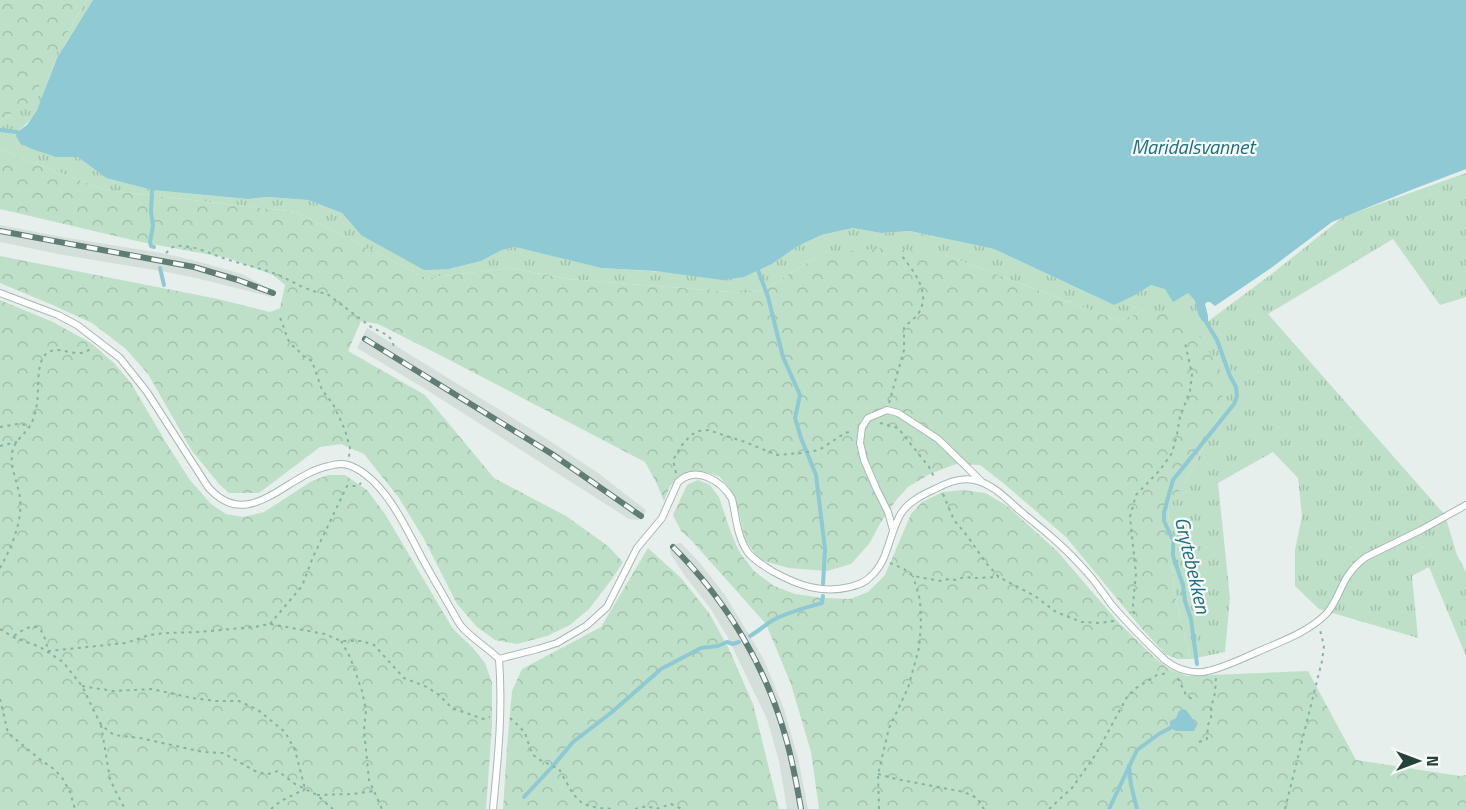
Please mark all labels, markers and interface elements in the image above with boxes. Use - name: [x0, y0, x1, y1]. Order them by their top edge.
- water label: Maridalsvannet: [1132, 131, 1257, 162]
- water label: Grytebekken: [1167, 514, 1219, 617]
- north arrow: [1388, 731, 1448, 791]
- text: N: [1421, 755, 1445, 767]

